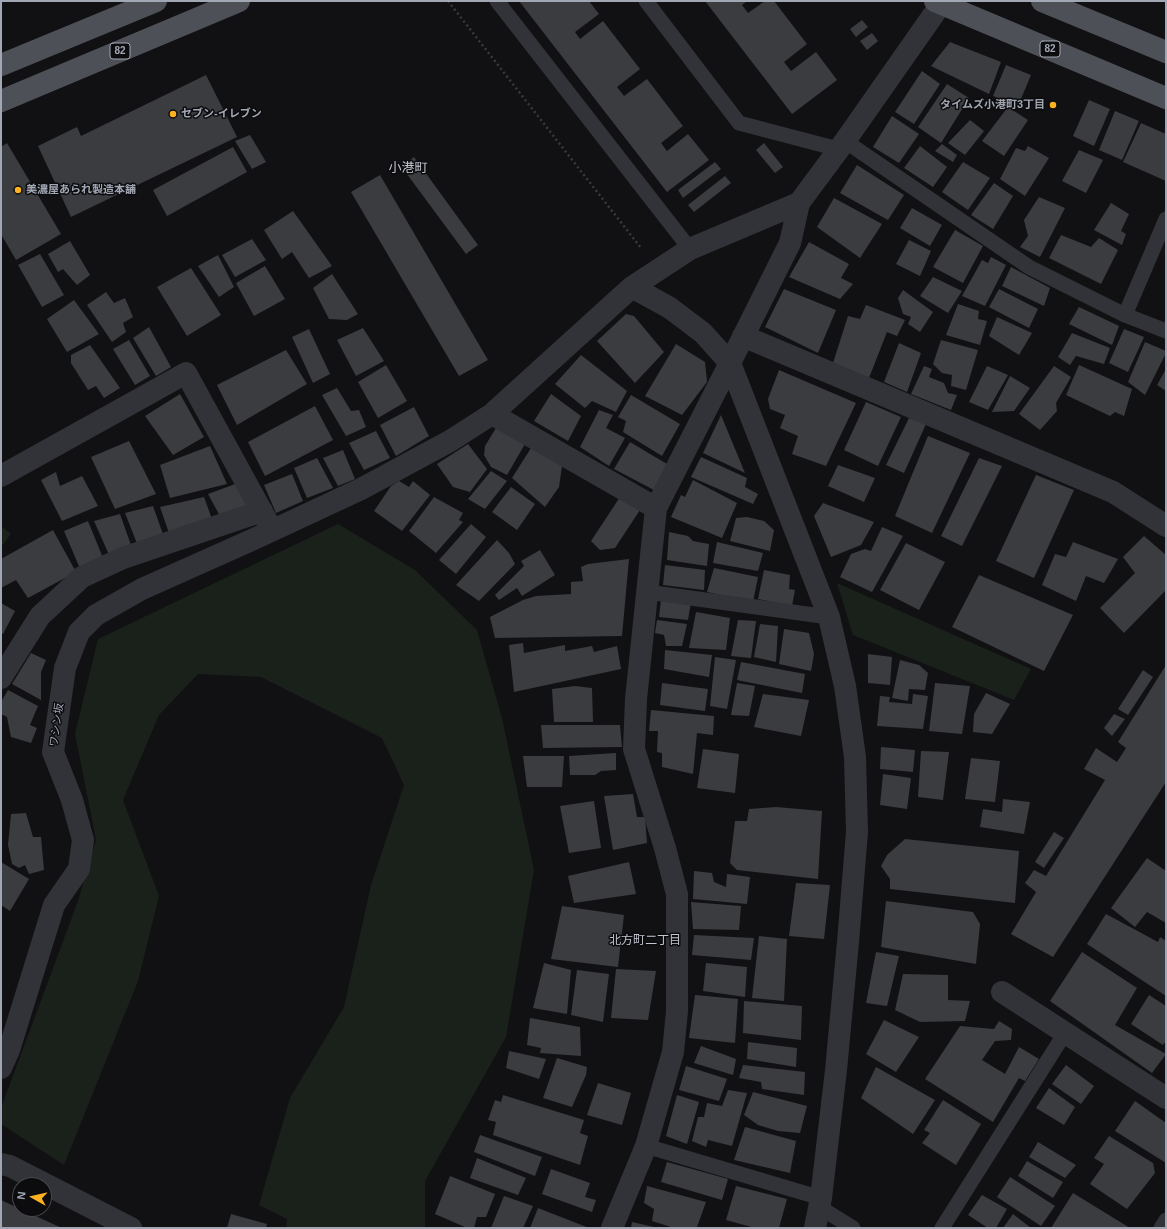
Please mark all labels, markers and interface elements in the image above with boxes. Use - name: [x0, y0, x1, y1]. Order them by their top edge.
- road number: 82: [1040, 41, 1060, 57]
- road number: 82: [110, 43, 130, 59]
- place label: タイムズ小港町3丁目: [940, 98, 1045, 112]
- marker: タイムズ小港町3丁目: [1048, 100, 1058, 110]
- place label: セブン-イレブン: [181, 107, 262, 121]
- marker: セブン-イレブン: [168, 109, 178, 119]
- district label: 小港町: [389, 160, 427, 176]
- place label: 美濃屋あられ製造本舗: [26, 183, 136, 197]
- marker: 美濃屋あられ製造本舗: [13, 185, 23, 195]
- street label: ワシン坂: [47, 702, 67, 748]
- district label: 北方町二丁目: [609, 934, 681, 948]
- north arrow: [12, 1177, 52, 1217]
- text: N: [15, 1191, 28, 1200]

